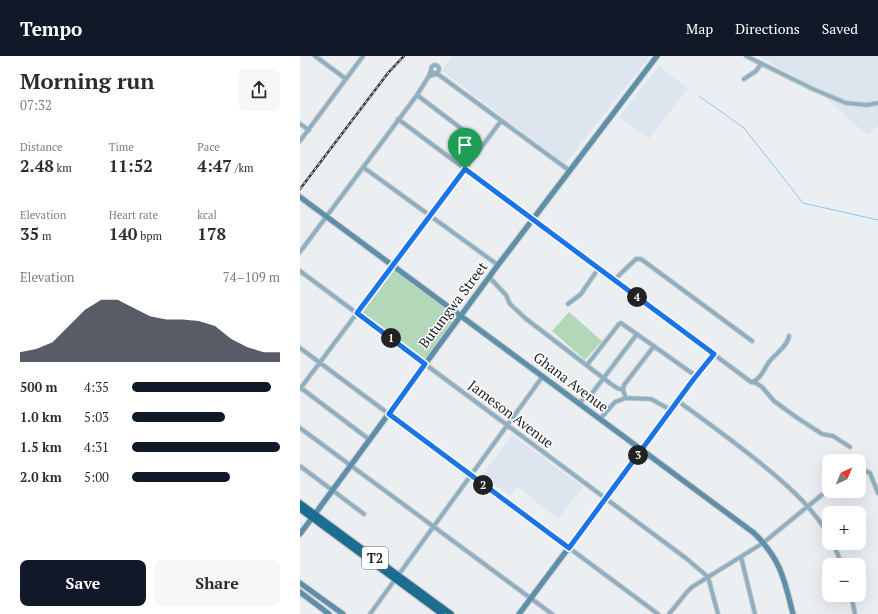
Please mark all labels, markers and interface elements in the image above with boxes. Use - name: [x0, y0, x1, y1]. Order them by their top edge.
- text: Tempo: [20, 16, 82, 41]
- text: Map: [686, 19, 713, 38]
- text: Directions: [735, 19, 800, 38]
- text: Saved: [822, 19, 858, 38]
- text: Morning run: [20, 66, 154, 95]
- button: share: [238, 69, 280, 111]
- text: 07:32: [20, 96, 52, 114]
- pin: [448, 128, 482, 169]
- icon: arrive: [454, 134, 476, 156]
- text: Distance: [20, 140, 63, 154]
- text: Time: [109, 140, 134, 154]
- text: Pace: [197, 140, 220, 154]
- text: 2.48: [20, 154, 54, 177]
- text: 11:52: [109, 154, 153, 177]
- text: 4:47: [197, 154, 232, 177]
- text: km: [54, 161, 72, 175]
- text: /km: [232, 161, 254, 175]
- text: Elevation: [20, 208, 66, 222]
- text: Heart rate: [109, 208, 158, 222]
- text: kcal: [197, 208, 217, 222]
- text: 35: [20, 222, 39, 245]
- text: 140: [109, 222, 137, 245]
- text: 178: [197, 222, 226, 245]
- text: m: [39, 229, 51, 243]
- text: bpm: [137, 229, 162, 243]
- street label: Butungwa Street: [414, 257, 492, 352]
- text: Elevation: [20, 268, 75, 286]
- text: 74–109 m: [223, 268, 280, 286]
- pin: 4: [627, 287, 647, 307]
- text: 4: [634, 290, 640, 304]
- pin: 1: [381, 328, 401, 348]
- text: 1: [388, 331, 394, 345]
- street label: Ghana Avenue: [530, 347, 613, 416]
- street label: Jameson Avenue: [465, 375, 558, 452]
- text: 500 m: [20, 378, 58, 396]
- text: 4:35: [84, 378, 109, 396]
- text: 1.0 km: [20, 408, 62, 426]
- text: 5:03: [84, 408, 109, 426]
- text: 1.5 km: [20, 438, 62, 456]
- text: 4:31: [84, 438, 109, 456]
- pin: 3: [628, 445, 648, 465]
- text: 3: [635, 448, 641, 462]
- north arrow: [822, 454, 866, 498]
- map controls: [822, 454, 866, 602]
- text: 2.0 km: [20, 468, 62, 486]
- text: 5:00: [84, 468, 109, 486]
- pin: 2: [473, 475, 493, 495]
- text: 2: [480, 478, 486, 492]
- button: +: [822, 506, 866, 550]
- road number: T2: [362, 547, 388, 569]
- button: −: [822, 558, 866, 602]
- button: Save: [20, 560, 146, 606]
- button: Share: [154, 560, 280, 606]

